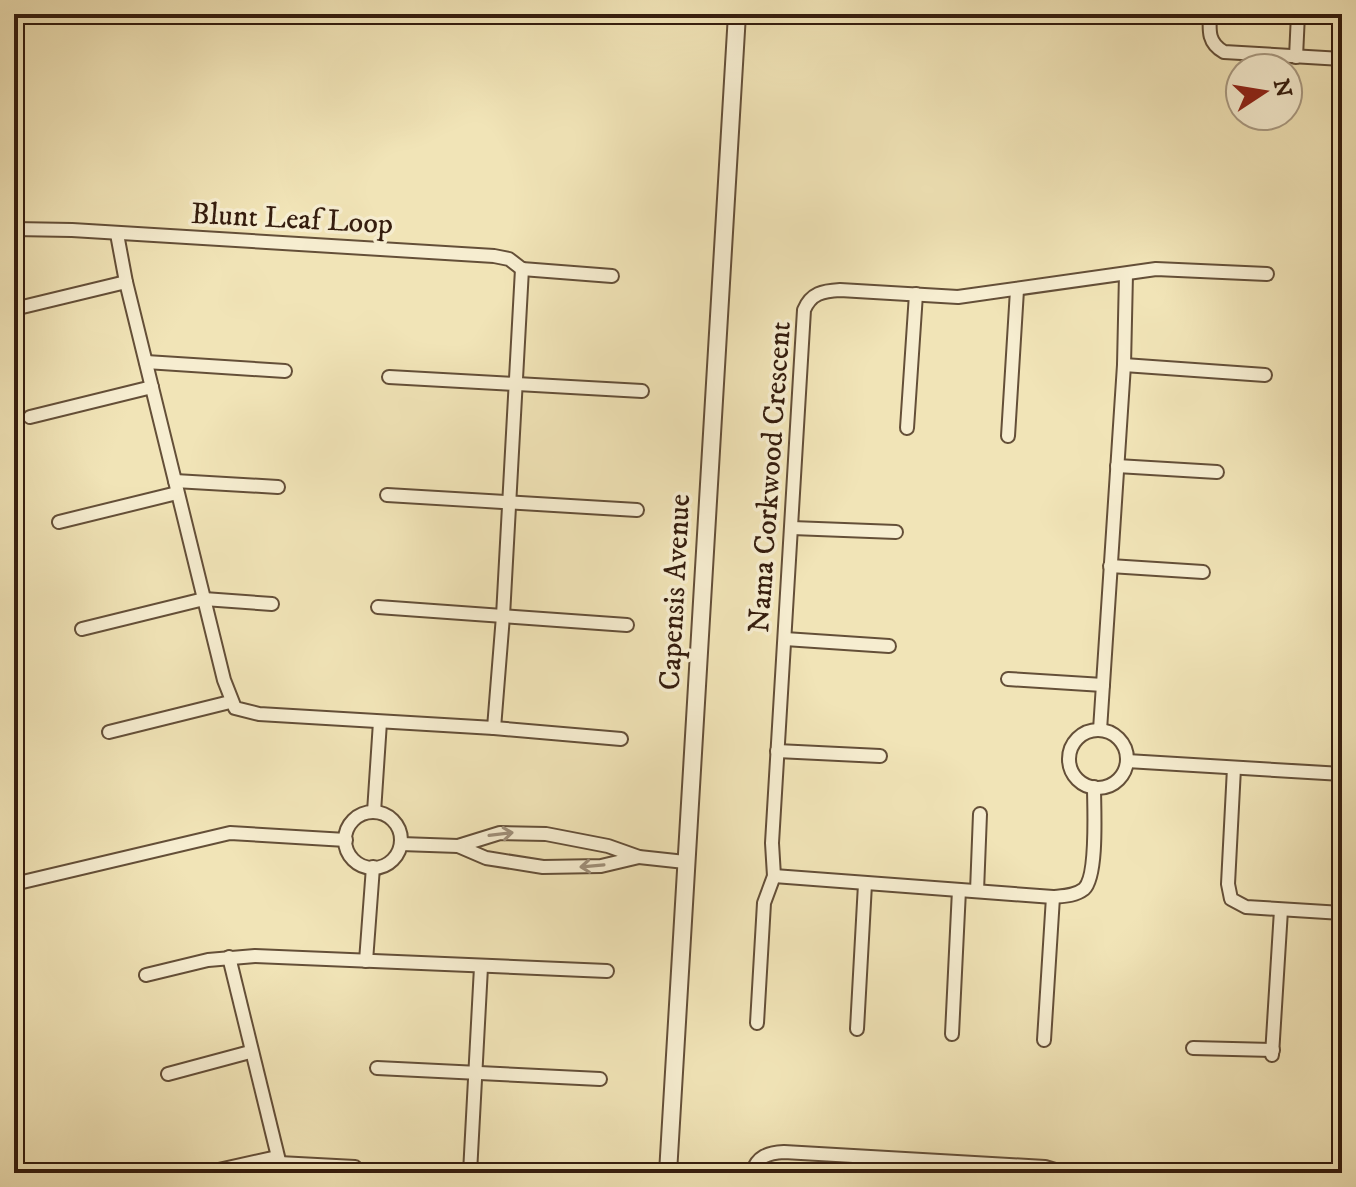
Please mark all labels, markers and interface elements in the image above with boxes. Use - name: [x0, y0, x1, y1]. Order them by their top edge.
- north arrow: [1224, 52, 1304, 132]
- text: N: [1267, 77, 1297, 100]
- street label: Blunt Leaf Loop: [190, 196, 394, 243]
- street label: Nama Corkwood Crescent: [741, 320, 800, 634]
- street label: Capensis Avenue: [652, 493, 699, 691]
- one-way arrow: [488, 826, 513, 841]
- one-way arrow: [579, 859, 606, 874]

